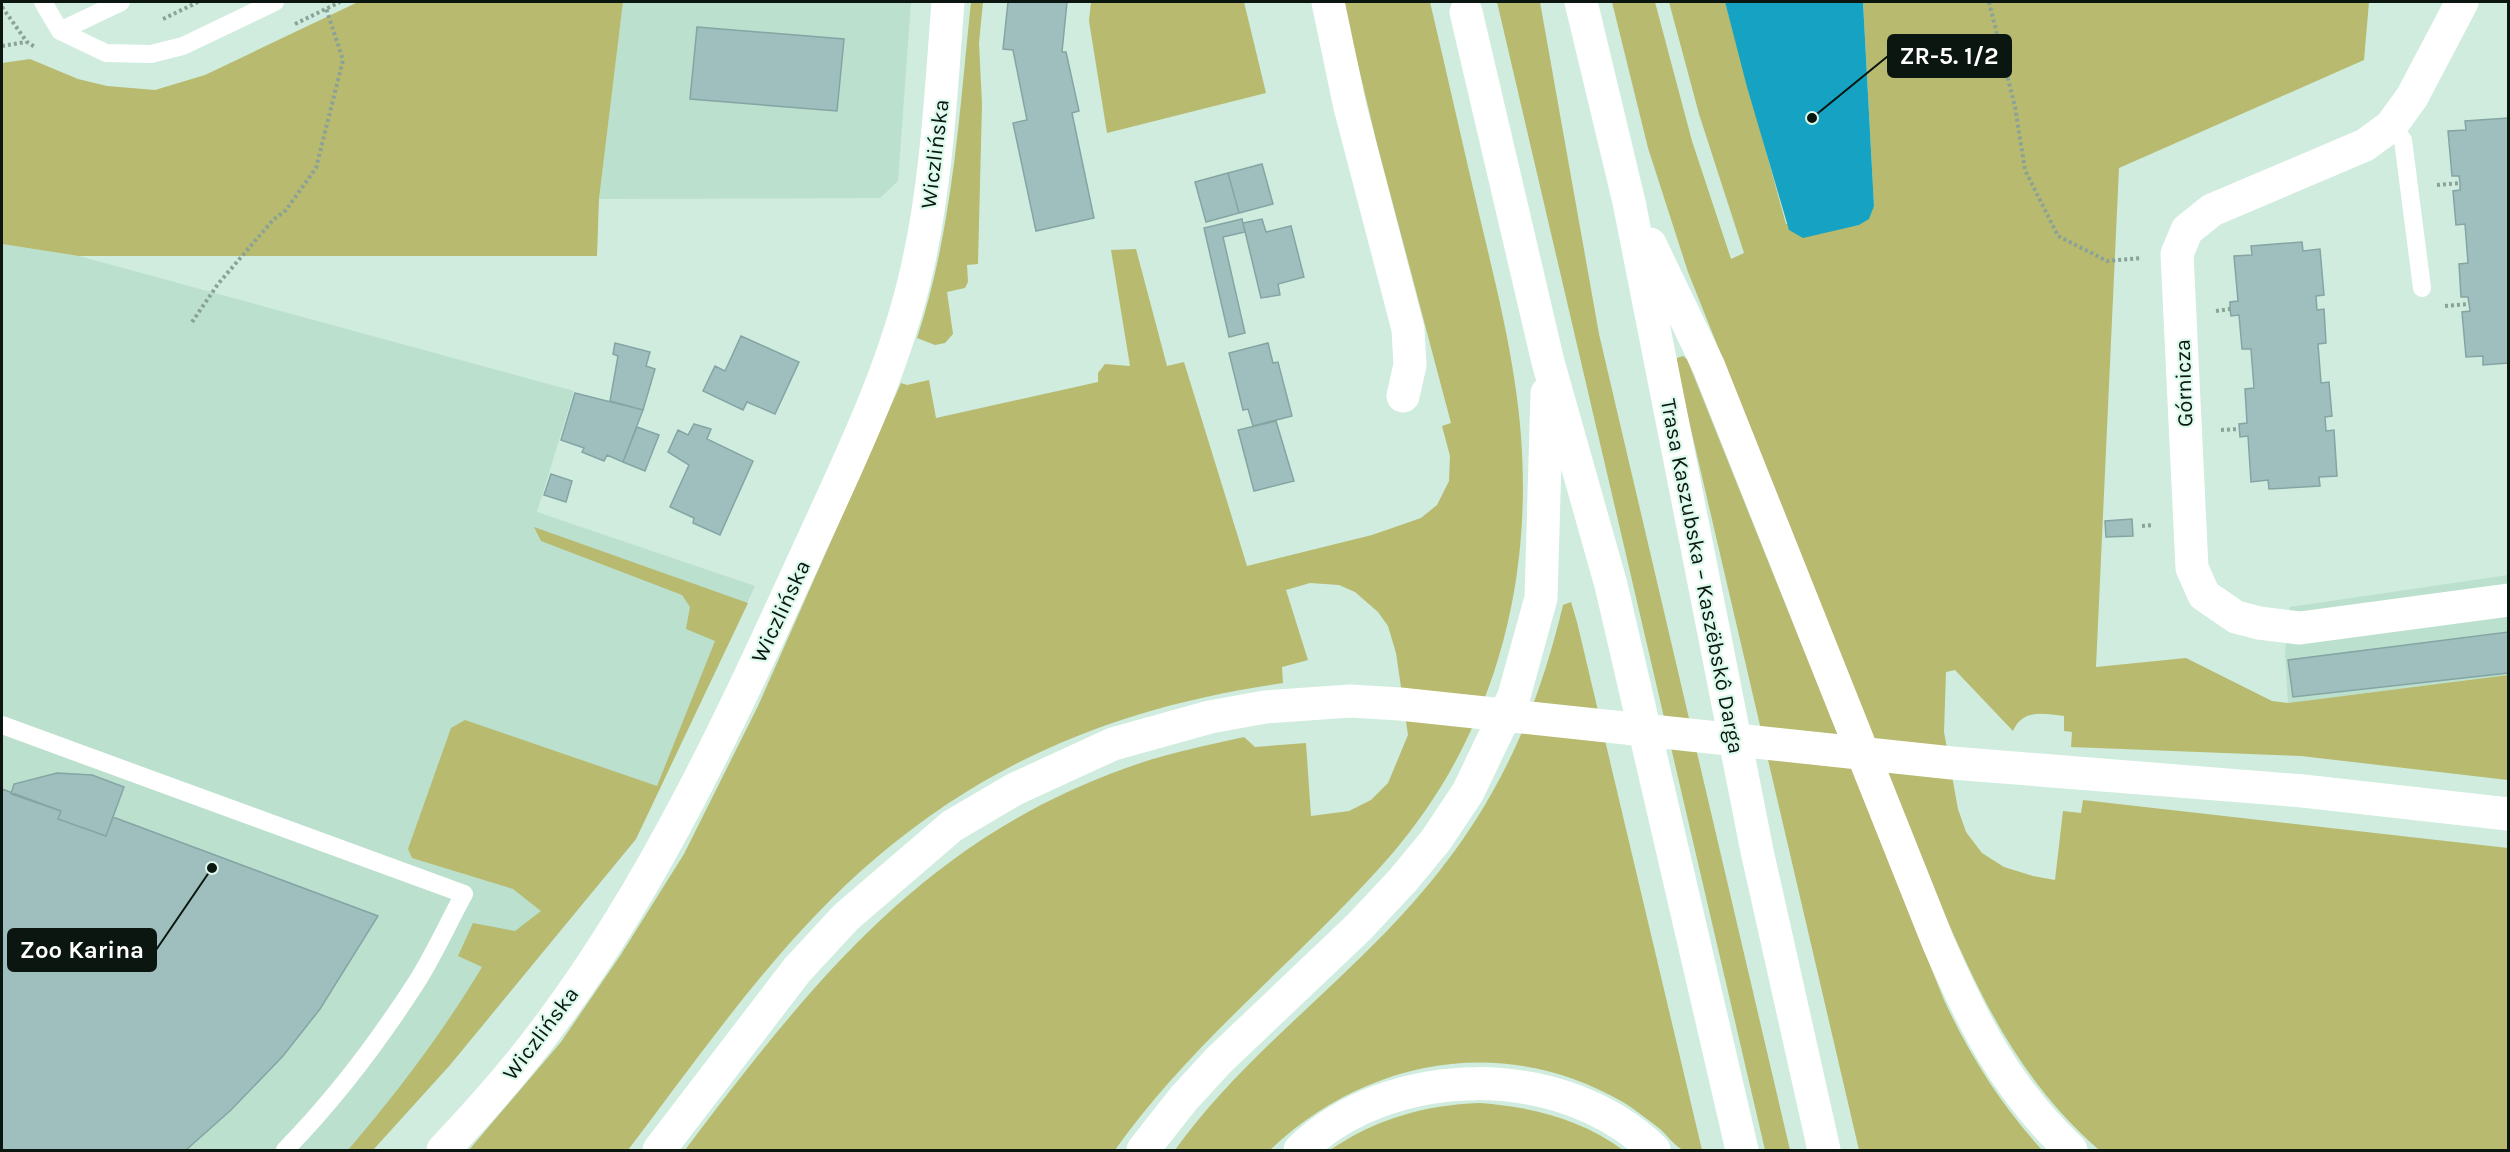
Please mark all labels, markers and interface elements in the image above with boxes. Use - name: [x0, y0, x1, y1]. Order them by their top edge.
- callout: ZR-5. 1/2: [1888, 35, 2011, 77]
- text: ZR-5. 1/2: [1899, 42, 1999, 70]
- street label: Wiczlińska: [915, 98, 955, 210]
- street label: Górnicza: [2169, 339, 2199, 427]
- street label: Trasa Kaszubska – Kaszëbskô Darga: [1655, 397, 1749, 756]
- street label: Wiczlińska: [746, 556, 816, 667]
- callout: Zoo Karina: [8, 929, 156, 971]
- text: Zoo Karina: [20, 936, 144, 964]
- street label: Wiczlińska: [497, 982, 584, 1085]

